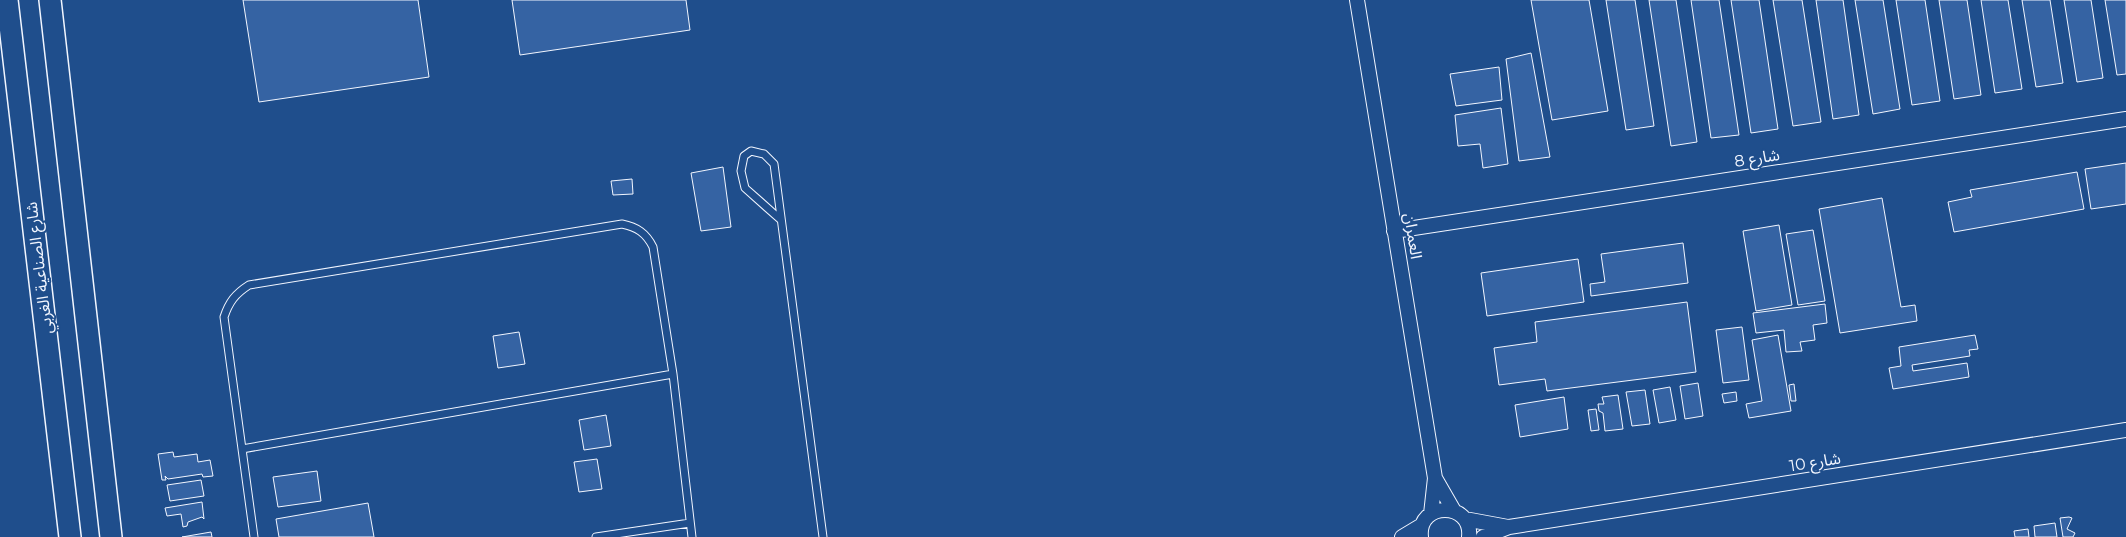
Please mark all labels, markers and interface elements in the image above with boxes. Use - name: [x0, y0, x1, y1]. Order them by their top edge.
- street label: شارع 8: [1733, 145, 1781, 174]
- street label: شارع الصناعية الغربي: [21, 201, 60, 335]
- street label: العمران: [1400, 212, 1426, 260]
- street label: شارع 10: [1788, 449, 1843, 478]

